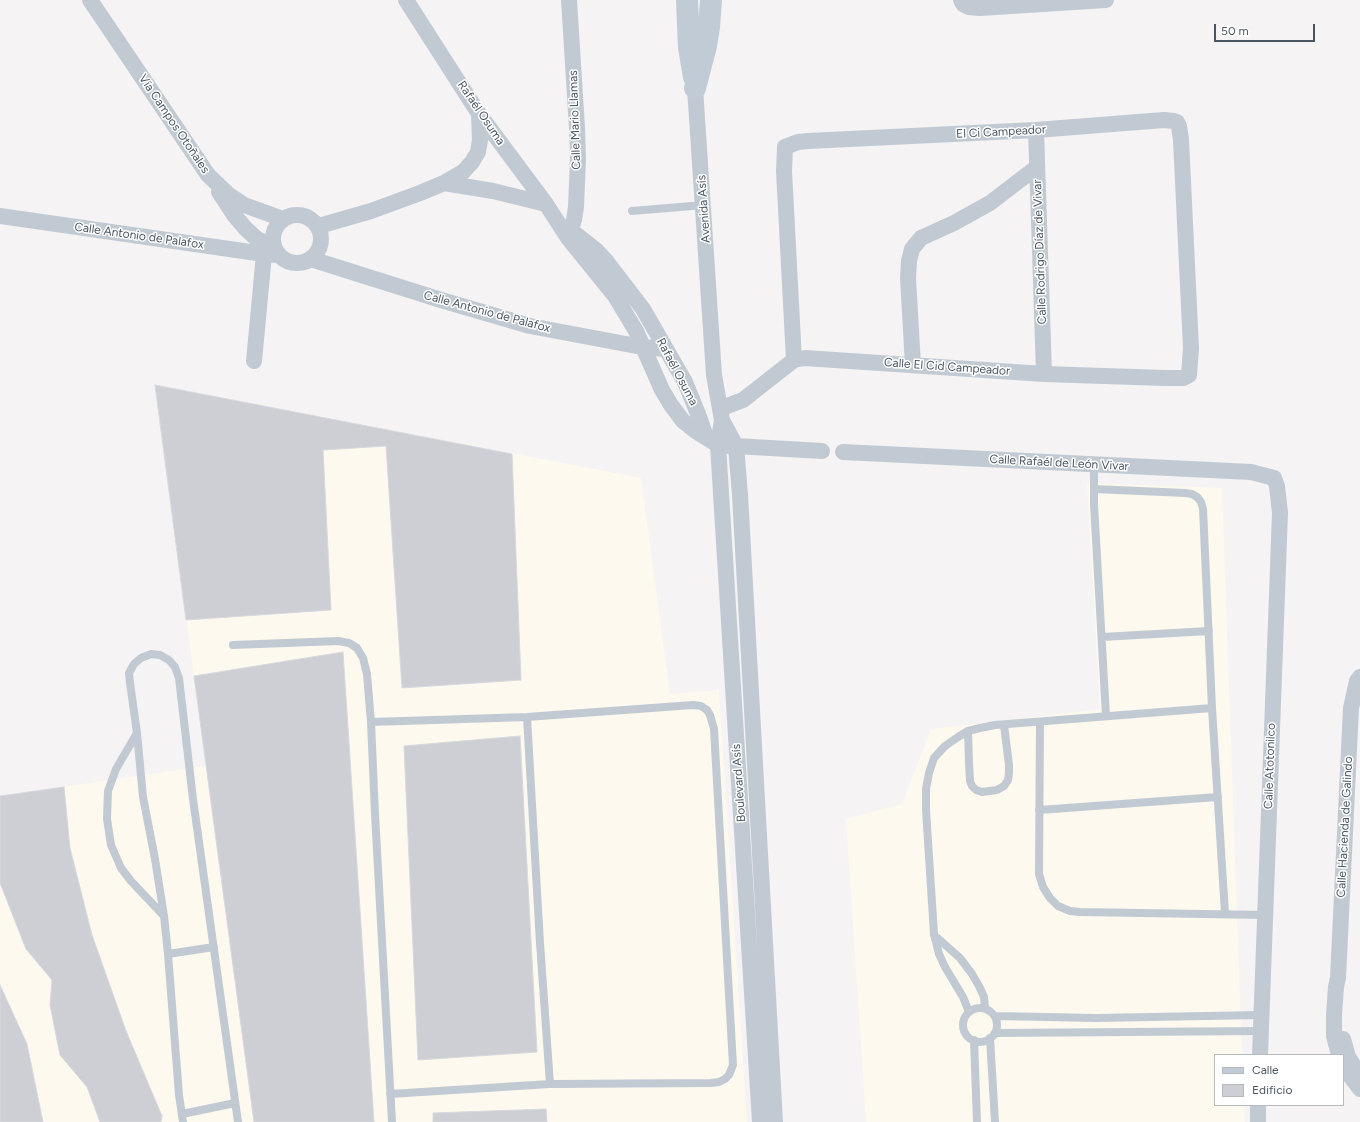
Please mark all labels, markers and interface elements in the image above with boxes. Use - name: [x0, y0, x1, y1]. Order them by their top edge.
- scale bar: [1216, 16, 1317, 42]
- text: 50 m: [1221, 24, 1249, 38]
- street label: Calle Mario Llamas: [566, 70, 584, 170]
- street label: Vía Campos Otoñales: [136, 72, 212, 176]
- street label: Rafaél Osuma: [454, 78, 508, 148]
- street label: El Ci Campeador: [956, 122, 1046, 142]
- street label: Avenida Asís: [694, 174, 714, 244]
- street label: Calle Rodrigo Díaz de Vivar: [1030, 179, 1050, 325]
- street label: Calle Antonio de Palafox: [73, 220, 205, 252]
- street label: Calle Antonio de Palafox: [422, 288, 552, 336]
- street label: Rafaél Osuma: [653, 336, 701, 408]
- street label: Calle El Cid Campeador: [883, 355, 1011, 379]
- street label: Calle Rafaél de León Vivar: [989, 452, 1129, 474]
- street label: Calle Atotonilco: [1261, 723, 1279, 809]
- street label: Boulevard Asís: [729, 743, 749, 823]
- street label: Calle Hacienda de Galindo: [1334, 756, 1356, 898]
- legend: [1214, 1054, 1344, 1106]
- text: Calle: [1252, 1063, 1279, 1077]
- text: Edificio: [1252, 1083, 1292, 1097]

